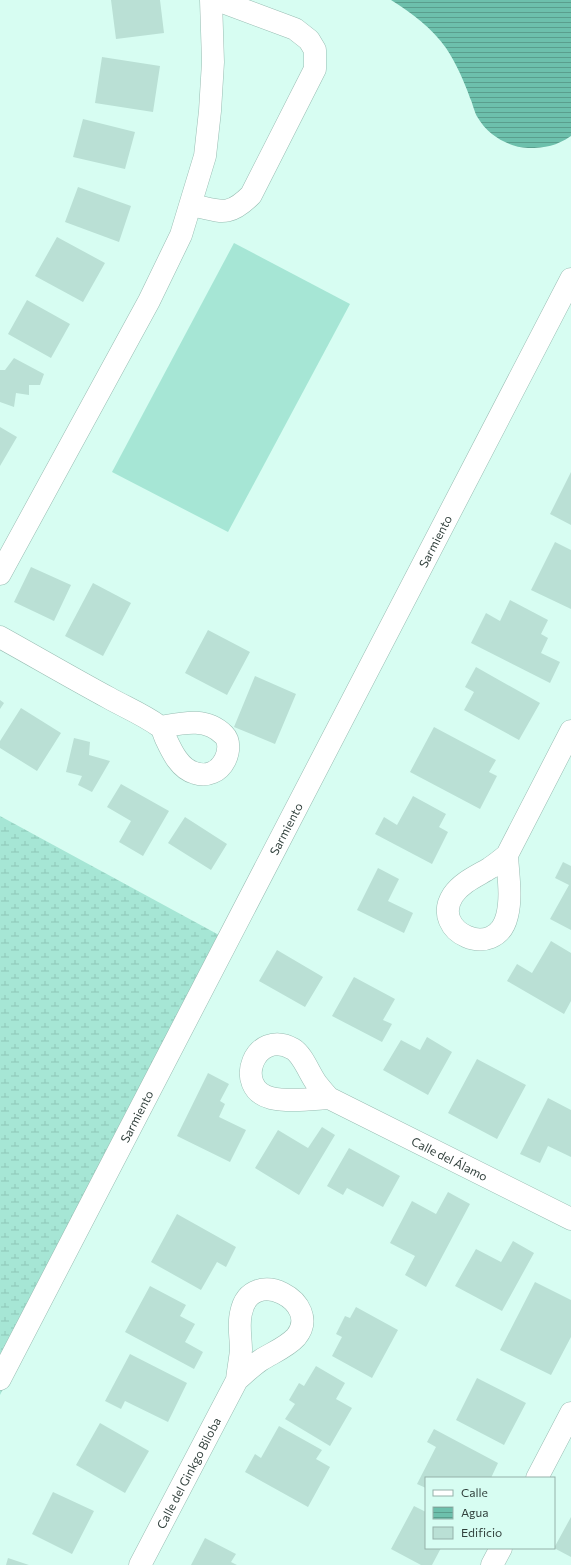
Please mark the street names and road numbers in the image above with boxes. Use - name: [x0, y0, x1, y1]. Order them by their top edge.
- street label: Sarmiento: [416, 513, 454, 570]
- street label: Sarmiento: [266, 800, 305, 857]
- street label: Sarmiento: [117, 1088, 156, 1145]
- street label: Calle del Álamo: [409, 1133, 490, 1183]
- street label: Calle del Ginkgo Biloba: [153, 1415, 223, 1531]

